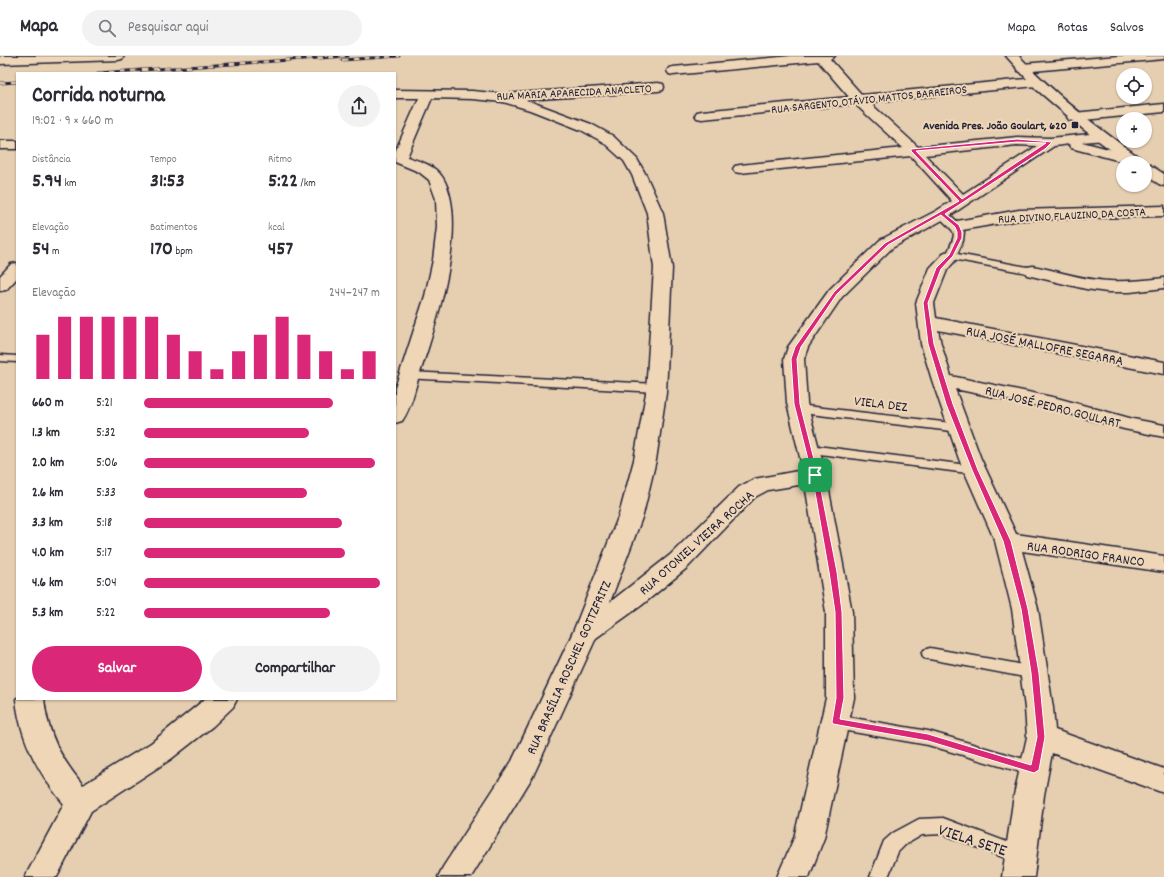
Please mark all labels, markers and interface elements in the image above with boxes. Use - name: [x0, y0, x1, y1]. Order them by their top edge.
- search box: [82, 10, 362, 46]
- text: Mapa: [20, 14, 58, 41]
- icon: search: [96, 17, 118, 39]
- text: Pesquisar aqui: [128, 17, 209, 39]
- text: Mapa: [1007, 18, 1035, 38]
- text: Rotas: [1057, 18, 1088, 38]
- text: Salvos: [1110, 18, 1144, 38]
- map controls: [1116, 68, 1152, 192]
- button: locate: [1116, 68, 1152, 104]
- text: Corrida noturna: [32, 81, 165, 112]
- street label: RUA MARIA APARECIDA ANACLETO: [496, 81, 652, 106]
- street label: RUA SARGENTO OTÁVIO MATTOS BARREIROS: [770, 82, 968, 119]
- button: share: [338, 85, 380, 127]
- text: 19:02 · 9 × 660 m: [32, 112, 113, 131]
- button: +: [1116, 112, 1152, 148]
- place label: Avenida Pres. João Goulart, 620: [923, 118, 1067, 135]
- marker: Avenida Pres. João Goulart, 620: [1070, 120, 1080, 130]
- text: Distância: [32, 152, 71, 168]
- text: Tempo: [150, 152, 177, 168]
- text: Ritmo: [268, 152, 292, 168]
- button: −: [1116, 156, 1152, 192]
- text: 5.94: [32, 168, 62, 196]
- text: 31:53: [150, 168, 185, 196]
- text: 5:22: [268, 168, 298, 196]
- text: km: [62, 176, 77, 192]
- text: /km: [298, 176, 316, 192]
- street label: RUA DIVINO FLAUZINO DA COSTA: [998, 204, 1147, 229]
- text: Elevação: [32, 220, 69, 236]
- text: Batimentos: [150, 220, 198, 236]
- text: kcal: [268, 220, 285, 236]
- text: 54: [32, 236, 50, 264]
- text: 170: [150, 236, 173, 264]
- text: 457: [268, 236, 293, 264]
- text: m: [50, 244, 60, 260]
- text: bpm: [173, 244, 193, 260]
- text: Elevação: [32, 284, 76, 303]
- text: 244–247 m: [329, 284, 380, 303]
- street label: RUA JOSÉ MALLOFRE SEGARRA: [964, 322, 1125, 372]
- street label: RUA JOSÉ PEDRO GOULART: [983, 381, 1123, 435]
- street label: VIELA DEZ: [853, 392, 909, 418]
- text: 660 m: [32, 394, 64, 413]
- text: 5:21: [96, 394, 113, 413]
- text: 1.3 km: [32, 424, 60, 443]
- text: 5:32: [96, 424, 116, 443]
- text: 2.0 km: [32, 454, 64, 473]
- text: 5:06: [96, 454, 118, 473]
- pin: [798, 458, 832, 492]
- icon: arrive: [804, 464, 826, 486]
- text: 2.6 km: [32, 484, 63, 503]
- text: 5:33: [96, 484, 116, 503]
- street label: RUA OTONIEL VIEIRA ROCHA: [635, 486, 760, 601]
- text: 3.3 km: [32, 514, 63, 533]
- text: 5:18: [96, 514, 112, 533]
- street label: RUA RODRIGO FRANCO: [1026, 537, 1146, 573]
- text: 4.0 km: [32, 544, 64, 563]
- text: 5:17: [96, 544, 112, 563]
- text: 4.6 km: [32, 574, 63, 593]
- text: 5:04: [96, 574, 117, 593]
- street label: RUA BRASÍLIA ROSCHEL GOTTZFRITZ: [522, 577, 618, 758]
- text: 5.3 km: [32, 604, 63, 623]
- text: 5:22: [96, 604, 116, 623]
- button: Salvar: [32, 646, 202, 692]
- button: Compartilhar: [210, 646, 380, 692]
- street label: VIELA SETE: [935, 819, 1010, 864]

